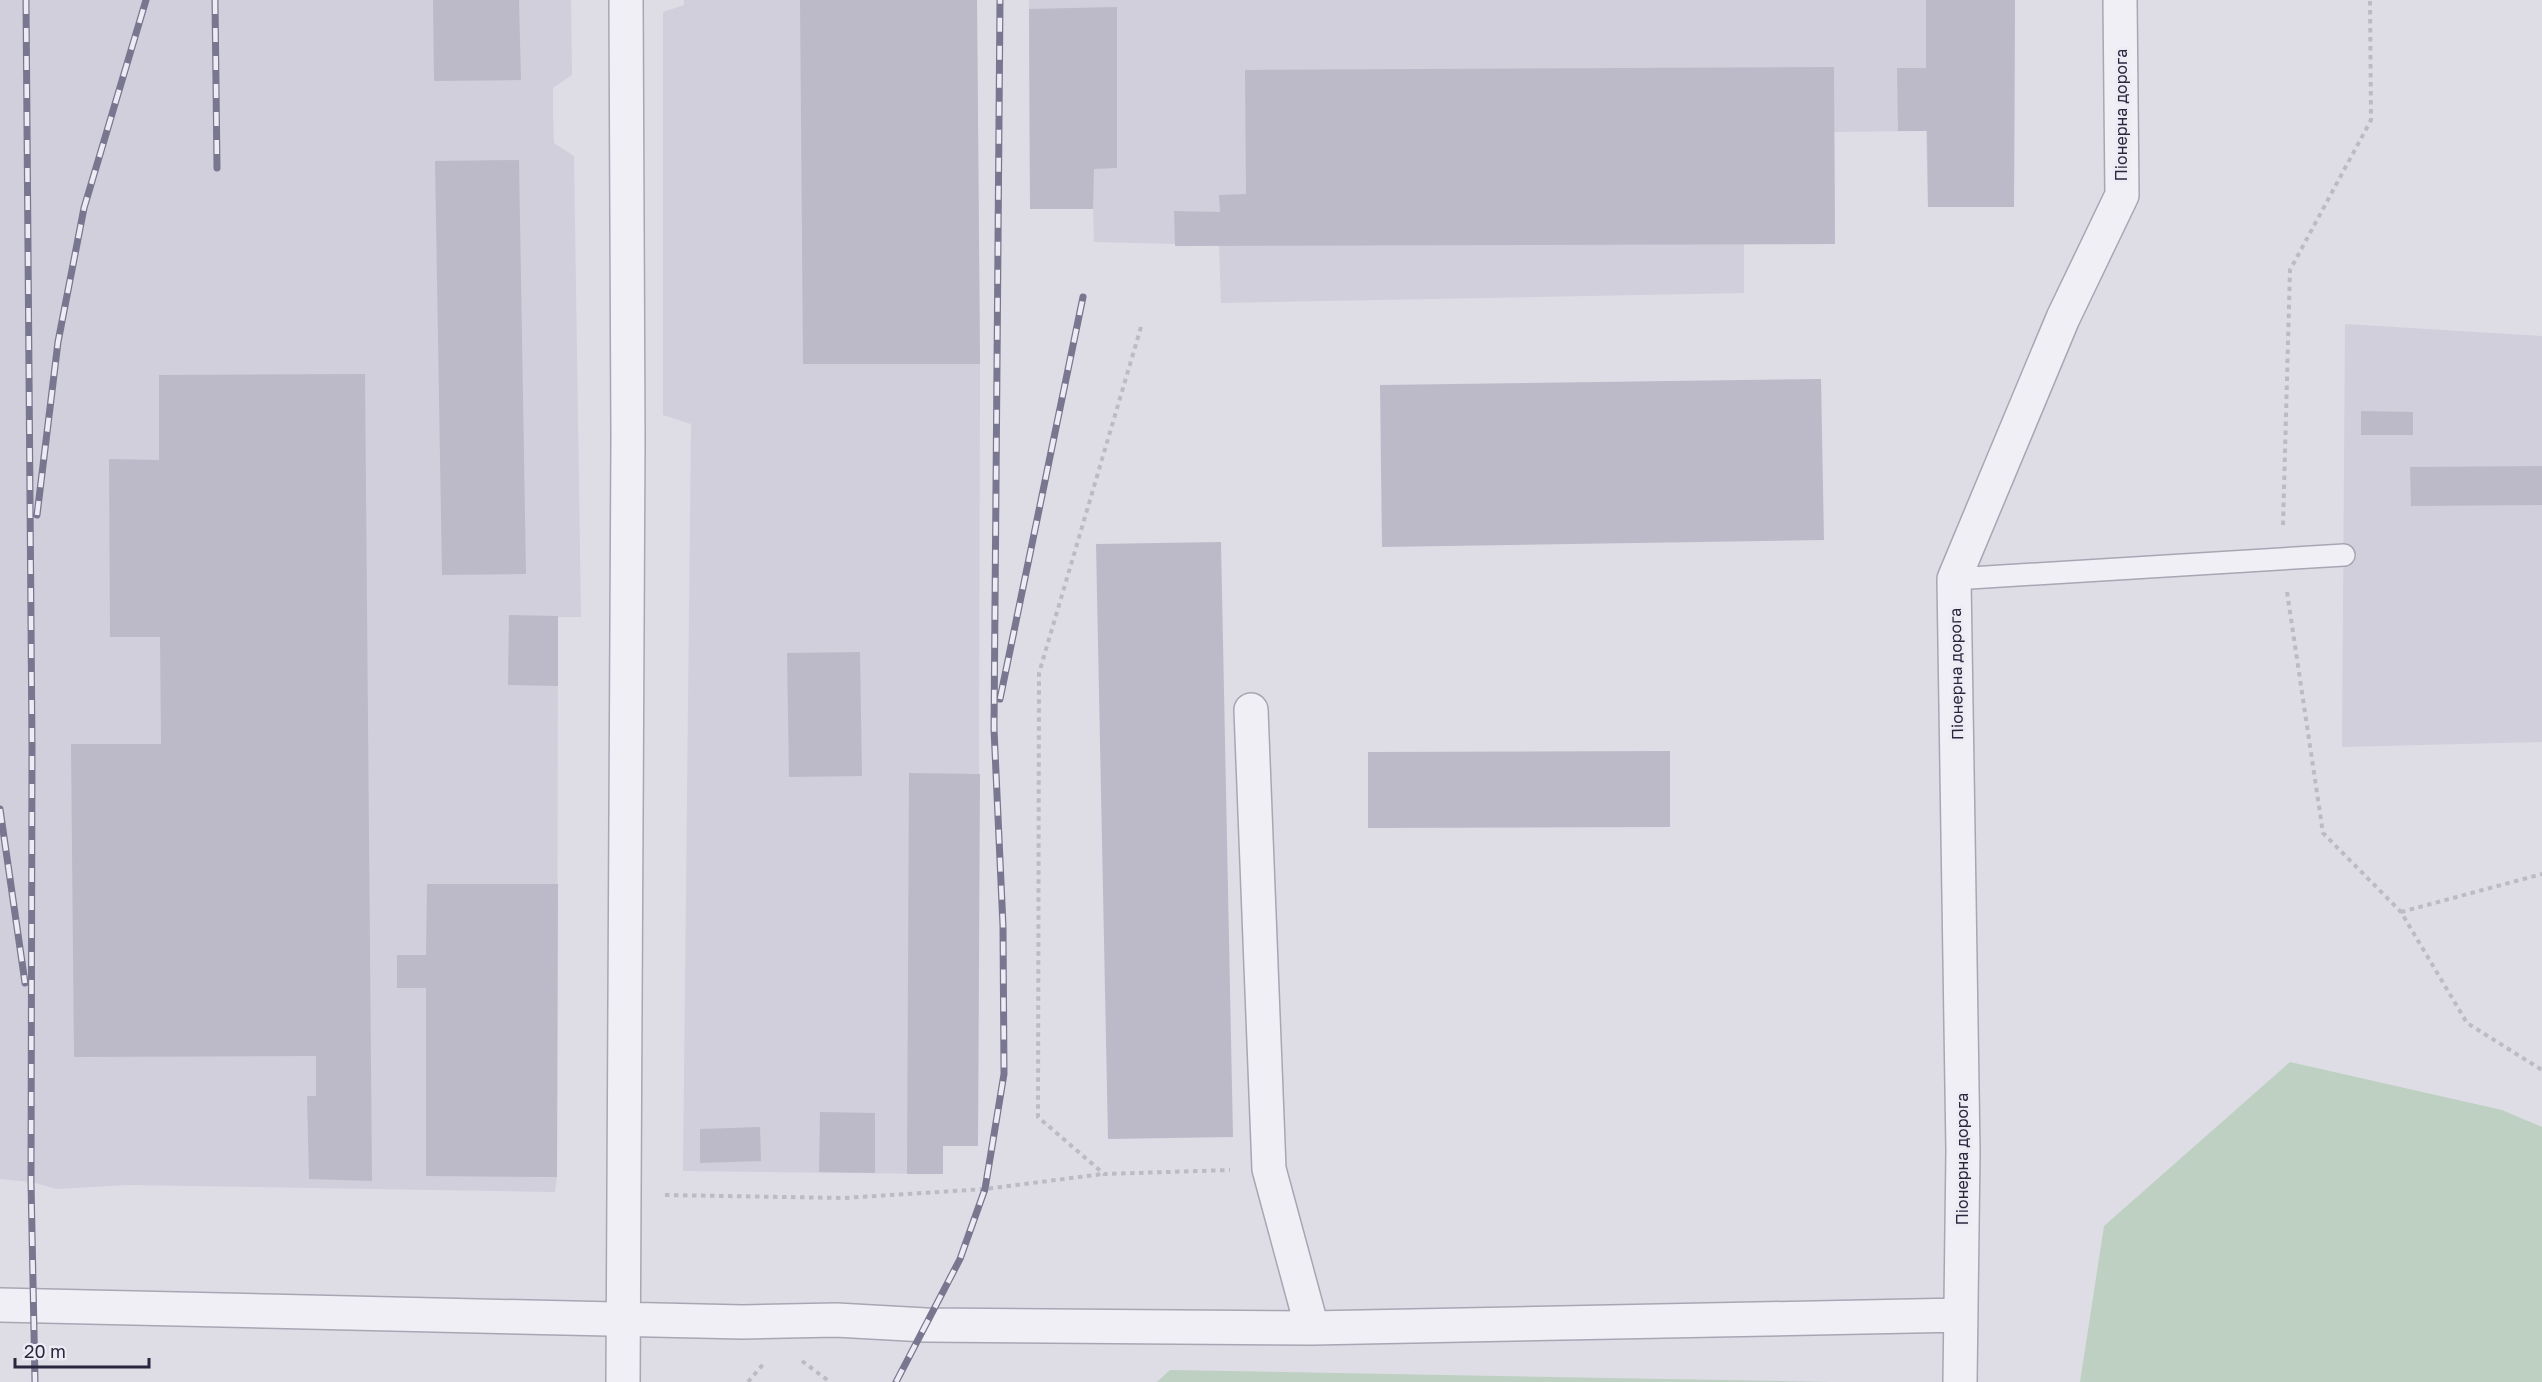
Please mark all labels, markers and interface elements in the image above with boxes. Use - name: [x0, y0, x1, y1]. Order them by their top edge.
- street label: Піонерна дорога: [2111, 49, 2131, 181]
- street label: Піонерна дорога: [1945, 608, 1967, 740]
- street label: Піонерна дорога: [1952, 1093, 1972, 1225]
- scale bar: [15, 1331, 148, 1369]
- text: 20 m: [24, 1340, 66, 1362]

